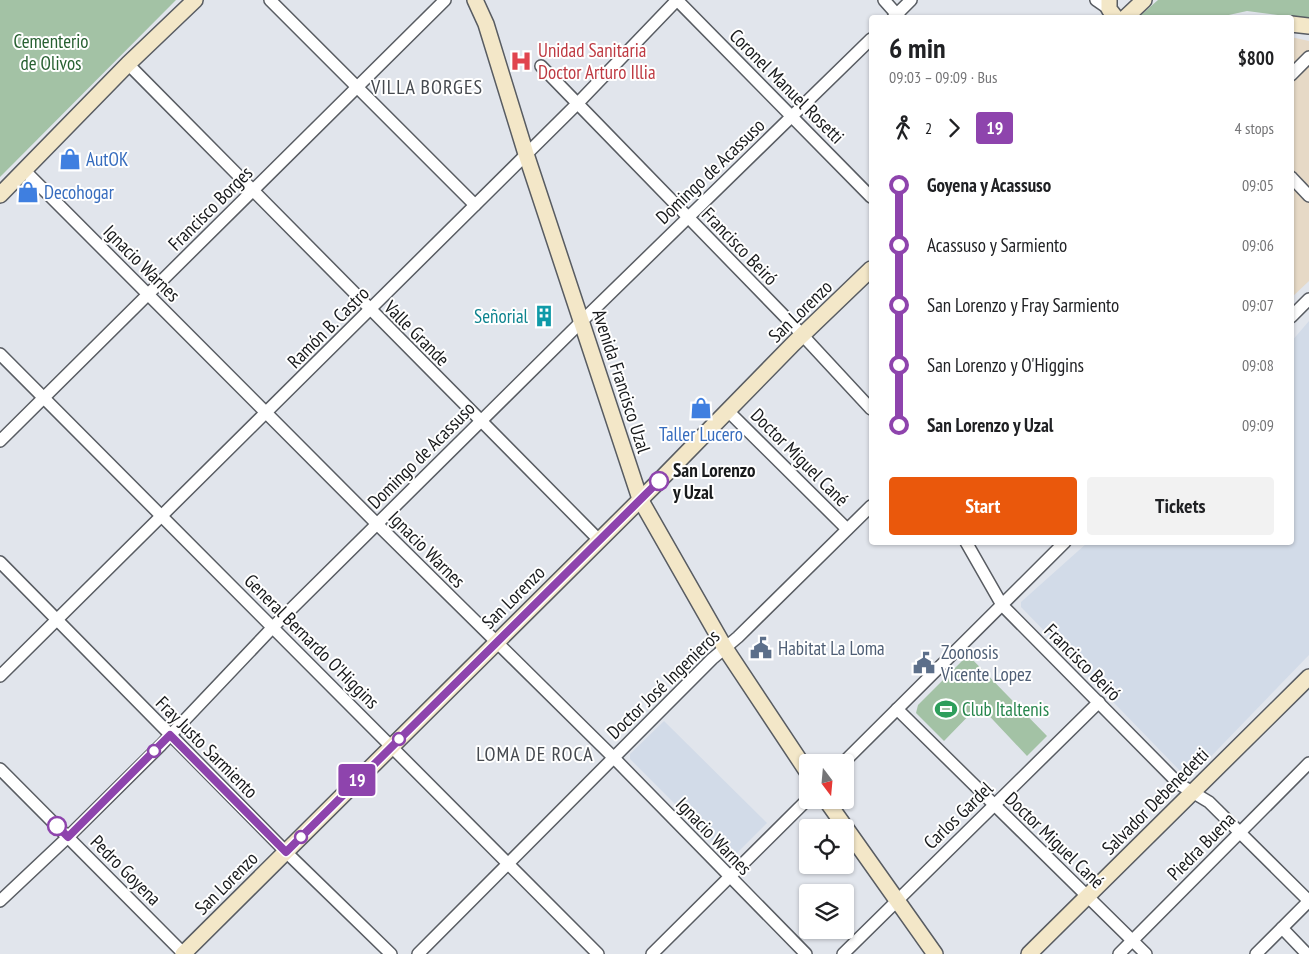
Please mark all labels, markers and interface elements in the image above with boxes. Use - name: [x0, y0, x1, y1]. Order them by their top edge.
- street label: Coronel Manuel Rosetti: [725, 24, 849, 148]
- park label: Cementerio de Olivos: [13, 29, 89, 75]
- text: 6 min: [889, 29, 946, 66]
- place label: Unidad Sanitaria Doctor Arturo Illia: [538, 38, 656, 84]
- text: $800: [1238, 46, 1274, 70]
- hospital icon: Unidad Sanitaria Doctor Arturo Illia: [508, 48, 534, 74]
- text: 09:03 – 09:09 · Bus: [889, 67, 997, 87]
- district label: VILLA BORGES: [370, 74, 483, 100]
- street label: Domingo de Acassuso: [651, 113, 769, 229]
- icon: walk: [889, 114, 917, 142]
- icon: forward: [940, 114, 968, 142]
- text: 19: [986, 116, 1003, 139]
- text: 2: [925, 118, 932, 138]
- text: 4 stops: [1234, 118, 1274, 138]
- shop icon: AutOK: [57, 146, 83, 172]
- place label: AutOK: [86, 147, 128, 171]
- street label: Francisco Borges: [163, 161, 257, 255]
- text: Goyena y Acassuso: [927, 173, 1051, 197]
- text: 09:05: [1242, 175, 1274, 195]
- shop icon: Decohogar: [15, 179, 41, 205]
- place label: Decohogar: [44, 180, 115, 204]
- street label: Francisco Beiró: [697, 202, 783, 290]
- street label: Ignacio Warnes: [99, 220, 185, 306]
- text: Acassuso y Sarmiento: [927, 233, 1067, 257]
- text: 09:06: [1242, 235, 1274, 255]
- street label: San Lorenzo: [763, 275, 837, 347]
- street label: Ramón B. Castro: [282, 281, 374, 373]
- text: San Lorenzo y Fray Sarmiento: [927, 293, 1119, 317]
- street label: Valle Grande: [378, 294, 455, 371]
- text: 09:07: [1242, 295, 1274, 315]
- building icon: Señorial: [531, 303, 557, 329]
- place label: Señorial: [474, 304, 529, 328]
- street label: Avenida Francisco Uzal: [587, 306, 657, 456]
- text: San Lorenzo y O'Higgins: [927, 353, 1084, 377]
- text: 09:08: [1242, 355, 1274, 375]
- shop icon: Taller Lucero: [688, 395, 714, 421]
- street label: Domingo de Acassuso: [362, 396, 480, 514]
- street label: Doctor Miguel Cané: [746, 403, 854, 511]
- text: San Lorenzo y Uzal: [927, 413, 1053, 437]
- text: 09:09: [1242, 415, 1274, 435]
- place label: Taller Lucero: [659, 422, 743, 446]
- place label: San Lorenzo y Uzal: [672, 458, 755, 504]
- marker: San Lorenzo y Uzal: [649, 471, 669, 491]
- button: Start: [889, 477, 1077, 535]
- button: Tickets: [1087, 477, 1274, 535]
- street label: Ignacio Warnes: [384, 506, 470, 592]
- street label: San Lorenzo: [476, 560, 550, 634]
- street label: General Bernardo O'Higgins: [239, 568, 385, 714]
- street label: Francisco Beiró: [1039, 618, 1127, 706]
- street label: Doctor José Ingenieros: [602, 624, 724, 744]
- public building icon: Habitat La Loma: [748, 635, 774, 661]
- place label: Habitat La Loma: [778, 636, 885, 660]
- place label: Zoonosis Vicente Lopez: [940, 640, 1032, 686]
- public building icon: Zoonosis Vicente Lopez: [911, 650, 937, 676]
- street label: Fray Justo Sarmiento: [151, 691, 263, 803]
- sports icon: Club Italtenis: [933, 696, 959, 722]
- place label: Club Italtenis: [962, 697, 1049, 721]
- unlabelled marker: [392, 732, 406, 746]
- district label: LOMA DE ROCA: [476, 741, 594, 767]
- street label: Salvador Debenedetti: [1096, 742, 1214, 860]
- unlabelled marker: [147, 744, 161, 758]
- north arrow: [799, 754, 854, 809]
- map controls: [799, 754, 854, 939]
- line badge: 19: [334, 764, 380, 796]
- text: 19: [348, 768, 366, 791]
- street label: Carlos Gardel: [918, 776, 998, 854]
- street label: Doctor Miguel Cané: [1000, 787, 1110, 893]
- street label: Ignacio Warnes: [671, 792, 757, 880]
- street label: Piedra Buena: [1162, 807, 1240, 885]
- unlabelled marker: [47, 816, 67, 836]
- button: locate: [799, 819, 854, 874]
- street label: Pedro Goyena: [86, 830, 166, 910]
- unlabelled marker: [294, 830, 308, 844]
- street label: San Lorenzo: [189, 846, 263, 920]
- button: layers: [799, 884, 854, 939]

